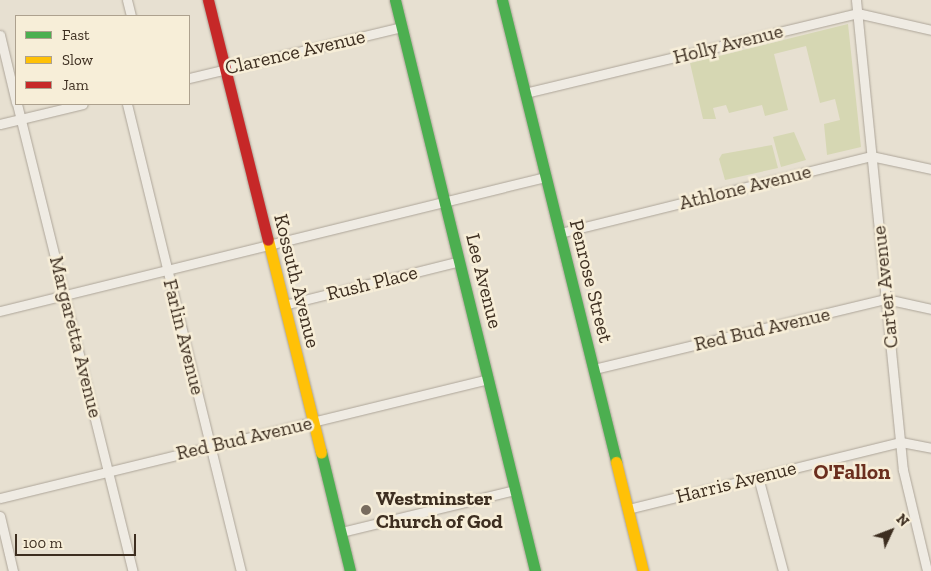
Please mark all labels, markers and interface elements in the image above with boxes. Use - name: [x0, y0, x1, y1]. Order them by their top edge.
- legend: [15, 15, 190, 105]
- street label: Holly Avenue: [670, 19, 786, 69]
- street label: Clarence Avenue: [222, 24, 368, 80]
- text: Fast: [62, 26, 90, 44]
- text: Slow: [62, 51, 93, 69]
- text: Jam: [62, 76, 89, 94]
- street label: Athlone Avenue: [676, 159, 814, 215]
- street label: Kossuth Avenue: [269, 211, 325, 351]
- street label: Penrose Street: [564, 217, 618, 345]
- street label: Carter Avenue: [867, 224, 903, 350]
- street label: Lee Avenue: [461, 231, 507, 331]
- street label: Margaretta Avenue: [44, 253, 108, 421]
- street label: Rush Place: [324, 260, 420, 306]
- street label: Farlin Avenue: [158, 276, 210, 398]
- street label: Red Bud Avenue: [691, 302, 833, 356]
- street label: Red Bud Avenue: [173, 411, 315, 465]
- street label: Harris Avenue: [673, 455, 799, 509]
- district label: O'Fallon: [813, 459, 891, 485]
- place label: Westminster Church of God: [376, 486, 502, 533]
- marker: Westminster Church of God: [360, 504, 372, 516]
- north arrow: [866, 506, 916, 556]
- text: N: [892, 511, 912, 530]
- scale bar: [18, 524, 139, 556]
- text: 100 m: [23, 534, 62, 552]

